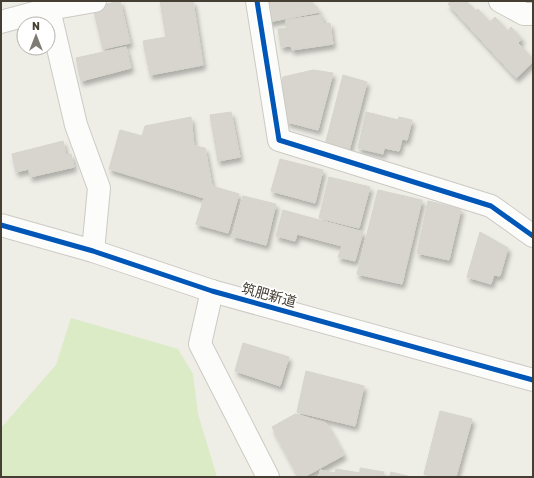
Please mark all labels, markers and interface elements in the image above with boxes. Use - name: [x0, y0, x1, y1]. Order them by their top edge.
- north arrow: [16, 16, 56, 56]
- text: N: [32, 20, 40, 33]
- street label: 筑肥新道: [240, 280, 298, 311]

